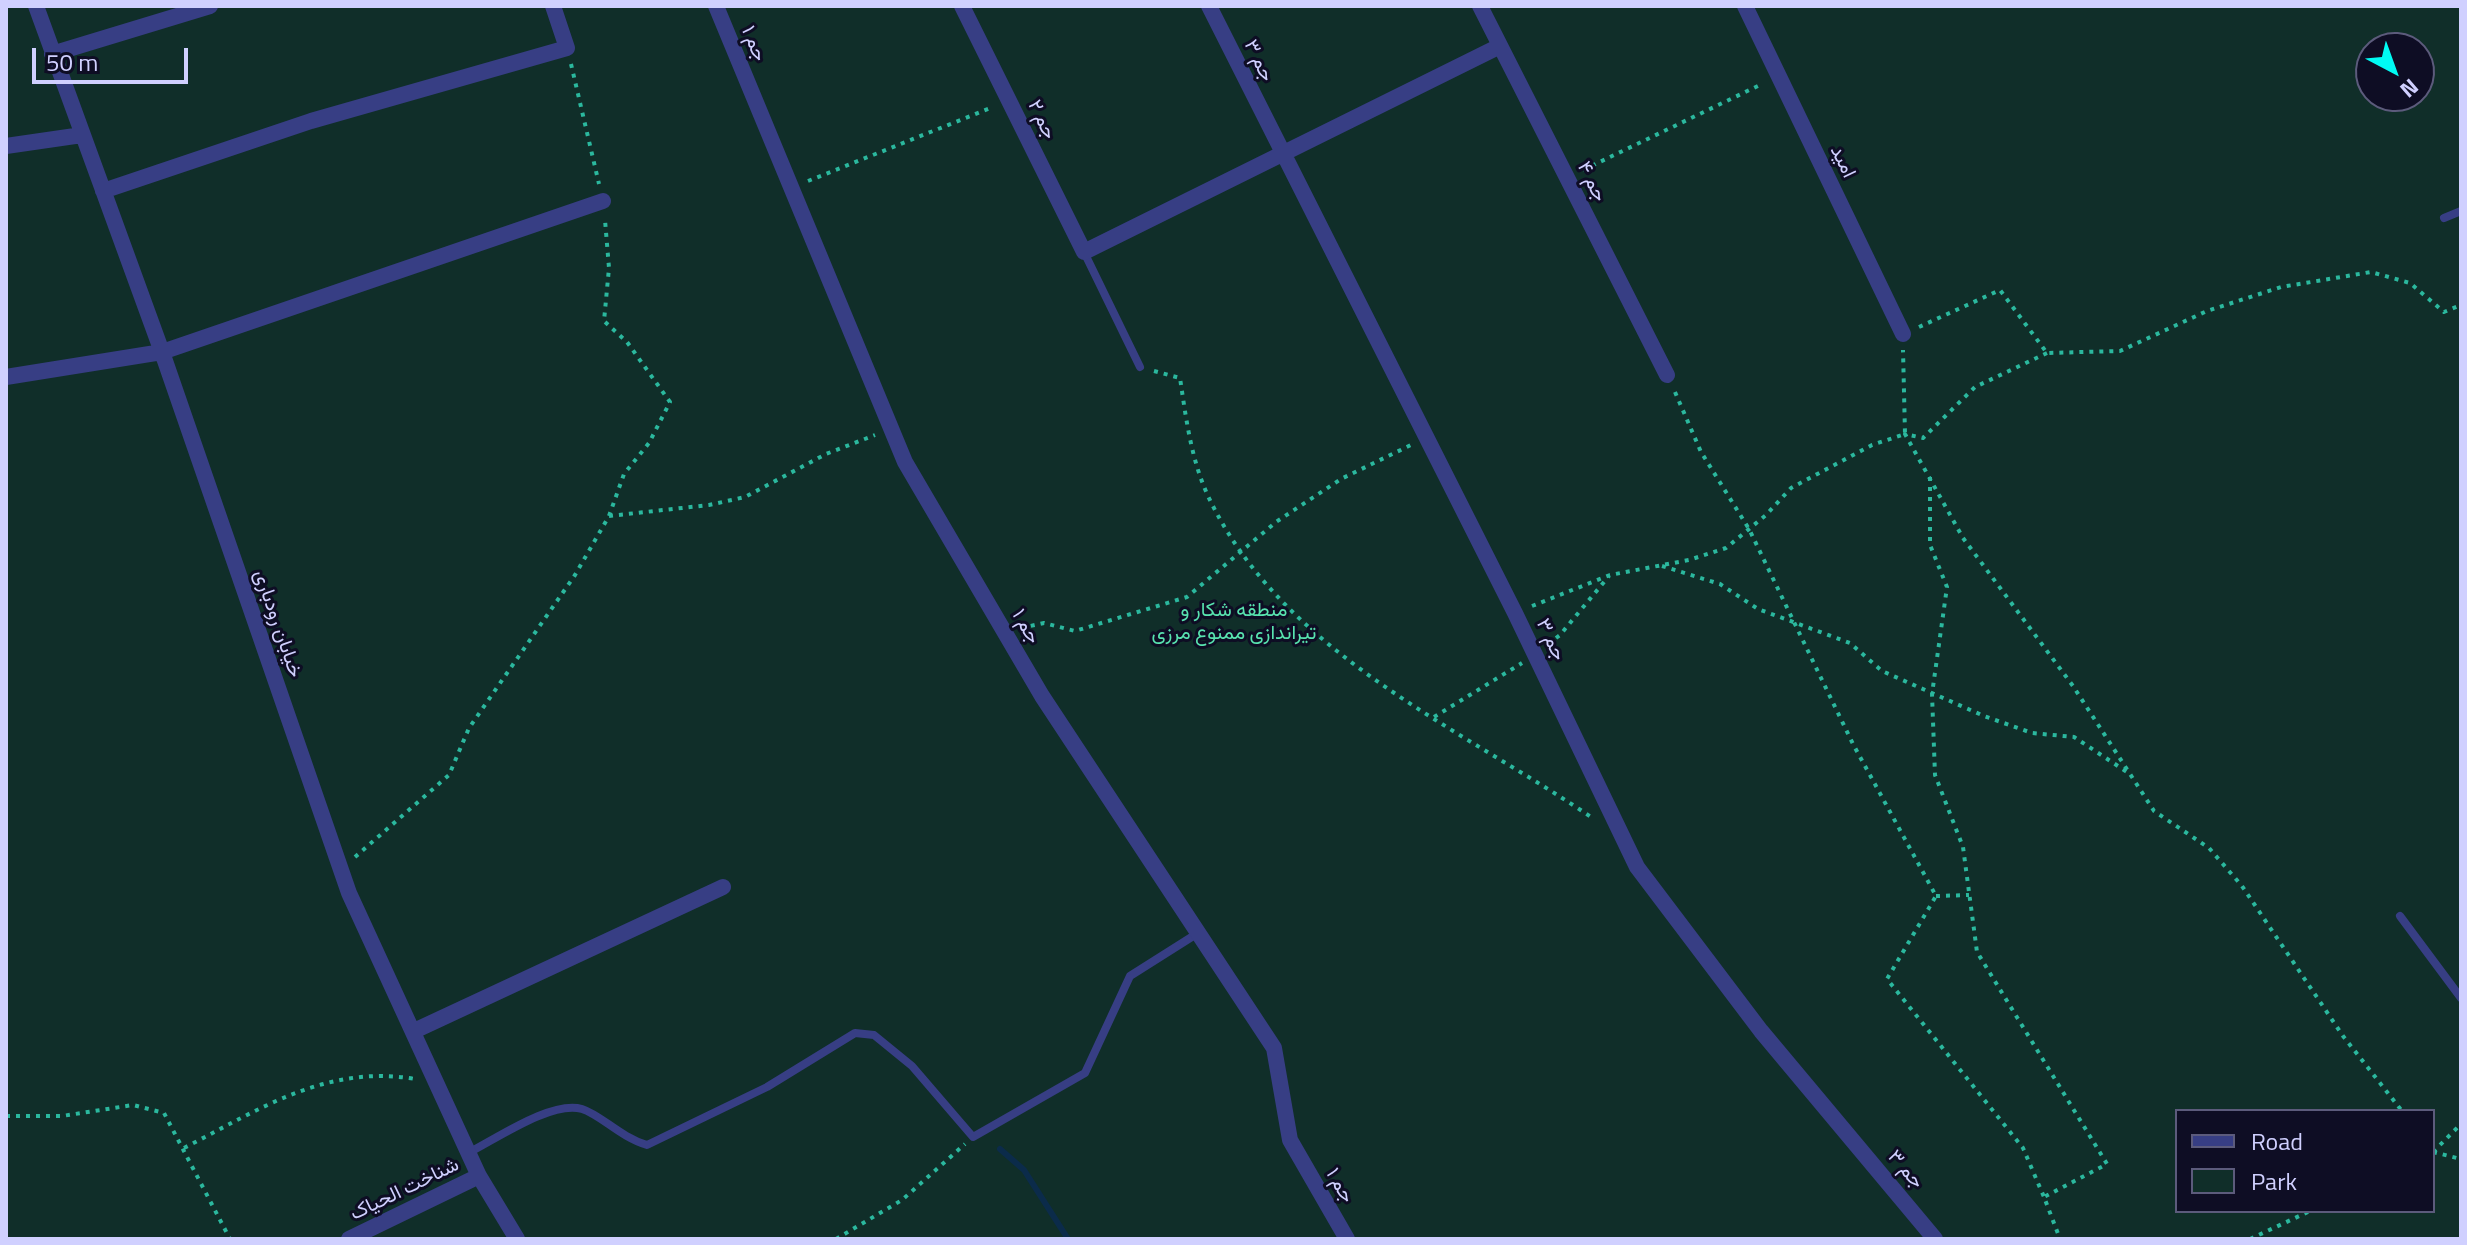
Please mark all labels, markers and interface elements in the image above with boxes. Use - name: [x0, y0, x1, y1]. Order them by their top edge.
- street label: جم ۱: [735, 23, 771, 65]
- scale bar: [36, 32, 192, 82]
- north arrow: [2355, 32, 2435, 112]
- street label: جم ۳: [1238, 36, 1278, 86]
- text: 50 m: [46, 44, 98, 80]
- text: N: [2393, 71, 2426, 106]
- street label: جم ۲: [1021, 96, 1061, 144]
- street label: امید: [1824, 142, 1860, 182]
- street label: جم ۴: [1571, 158, 1611, 206]
- street label: خیابان رودباری: [247, 567, 307, 681]
- park label: منطقه شکار و تیراندازی ممنوع مرزی: [1152, 599, 1316, 646]
- street label: جم ۱: [1006, 605, 1044, 649]
- street label: جم ۳: [1530, 615, 1570, 665]
- legend: [2175, 1109, 2435, 1213]
- text: Road: [2251, 1123, 2303, 1159]
- street label: جم ۳: [1882, 1146, 1928, 1194]
- street label: شناخت الحیاک: [347, 1153, 463, 1227]
- text: Park: [2251, 1163, 2297, 1199]
- street label: جم ۱: [1320, 1164, 1358, 1208]

